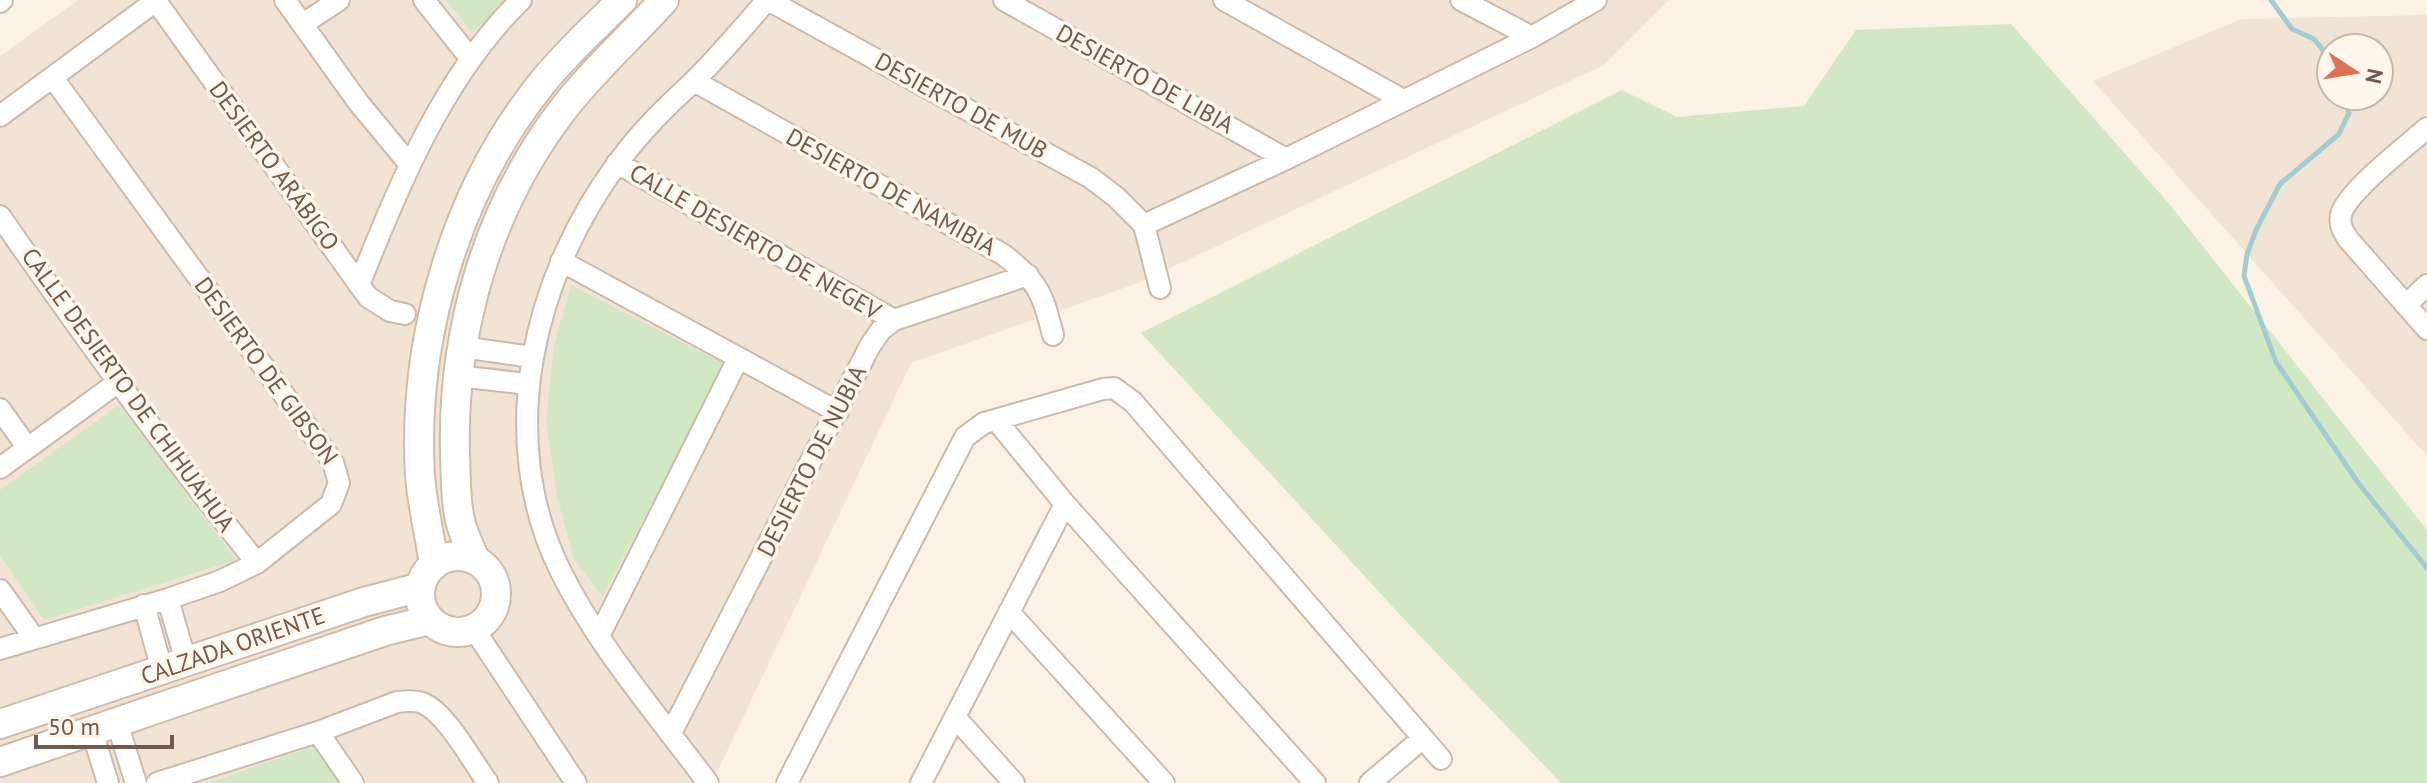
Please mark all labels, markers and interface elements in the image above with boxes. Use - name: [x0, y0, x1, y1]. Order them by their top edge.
- street label: DESIERTO DE LIBIA: [1051, 17, 1240, 140]
- north arrow: [2315, 32, 2395, 112]
- street label: DESIERTO DE MUB: [870, 45, 1053, 166]
- text: N: [2359, 66, 2390, 86]
- street label: DESIERTO ARÁBIGO: [202, 75, 346, 257]
- street label: DESIERTO DE NAMIBIA: [781, 121, 1002, 262]
- street label: CALLE DESIERTO DE NEGEV: [624, 157, 887, 326]
- street label: CALLE DESIERTO DE CHIHUAHUA: [15, 242, 242, 538]
- street label: DESIERTO DE GIBSON: [188, 271, 345, 471]
- street label: DESIERTO DE NUBIA: [750, 360, 873, 562]
- street label: CALZADA ORIENTE: [137, 599, 329, 692]
- scale bar: [36, 699, 172, 749]
- text: 50 m: [48, 711, 100, 742]

